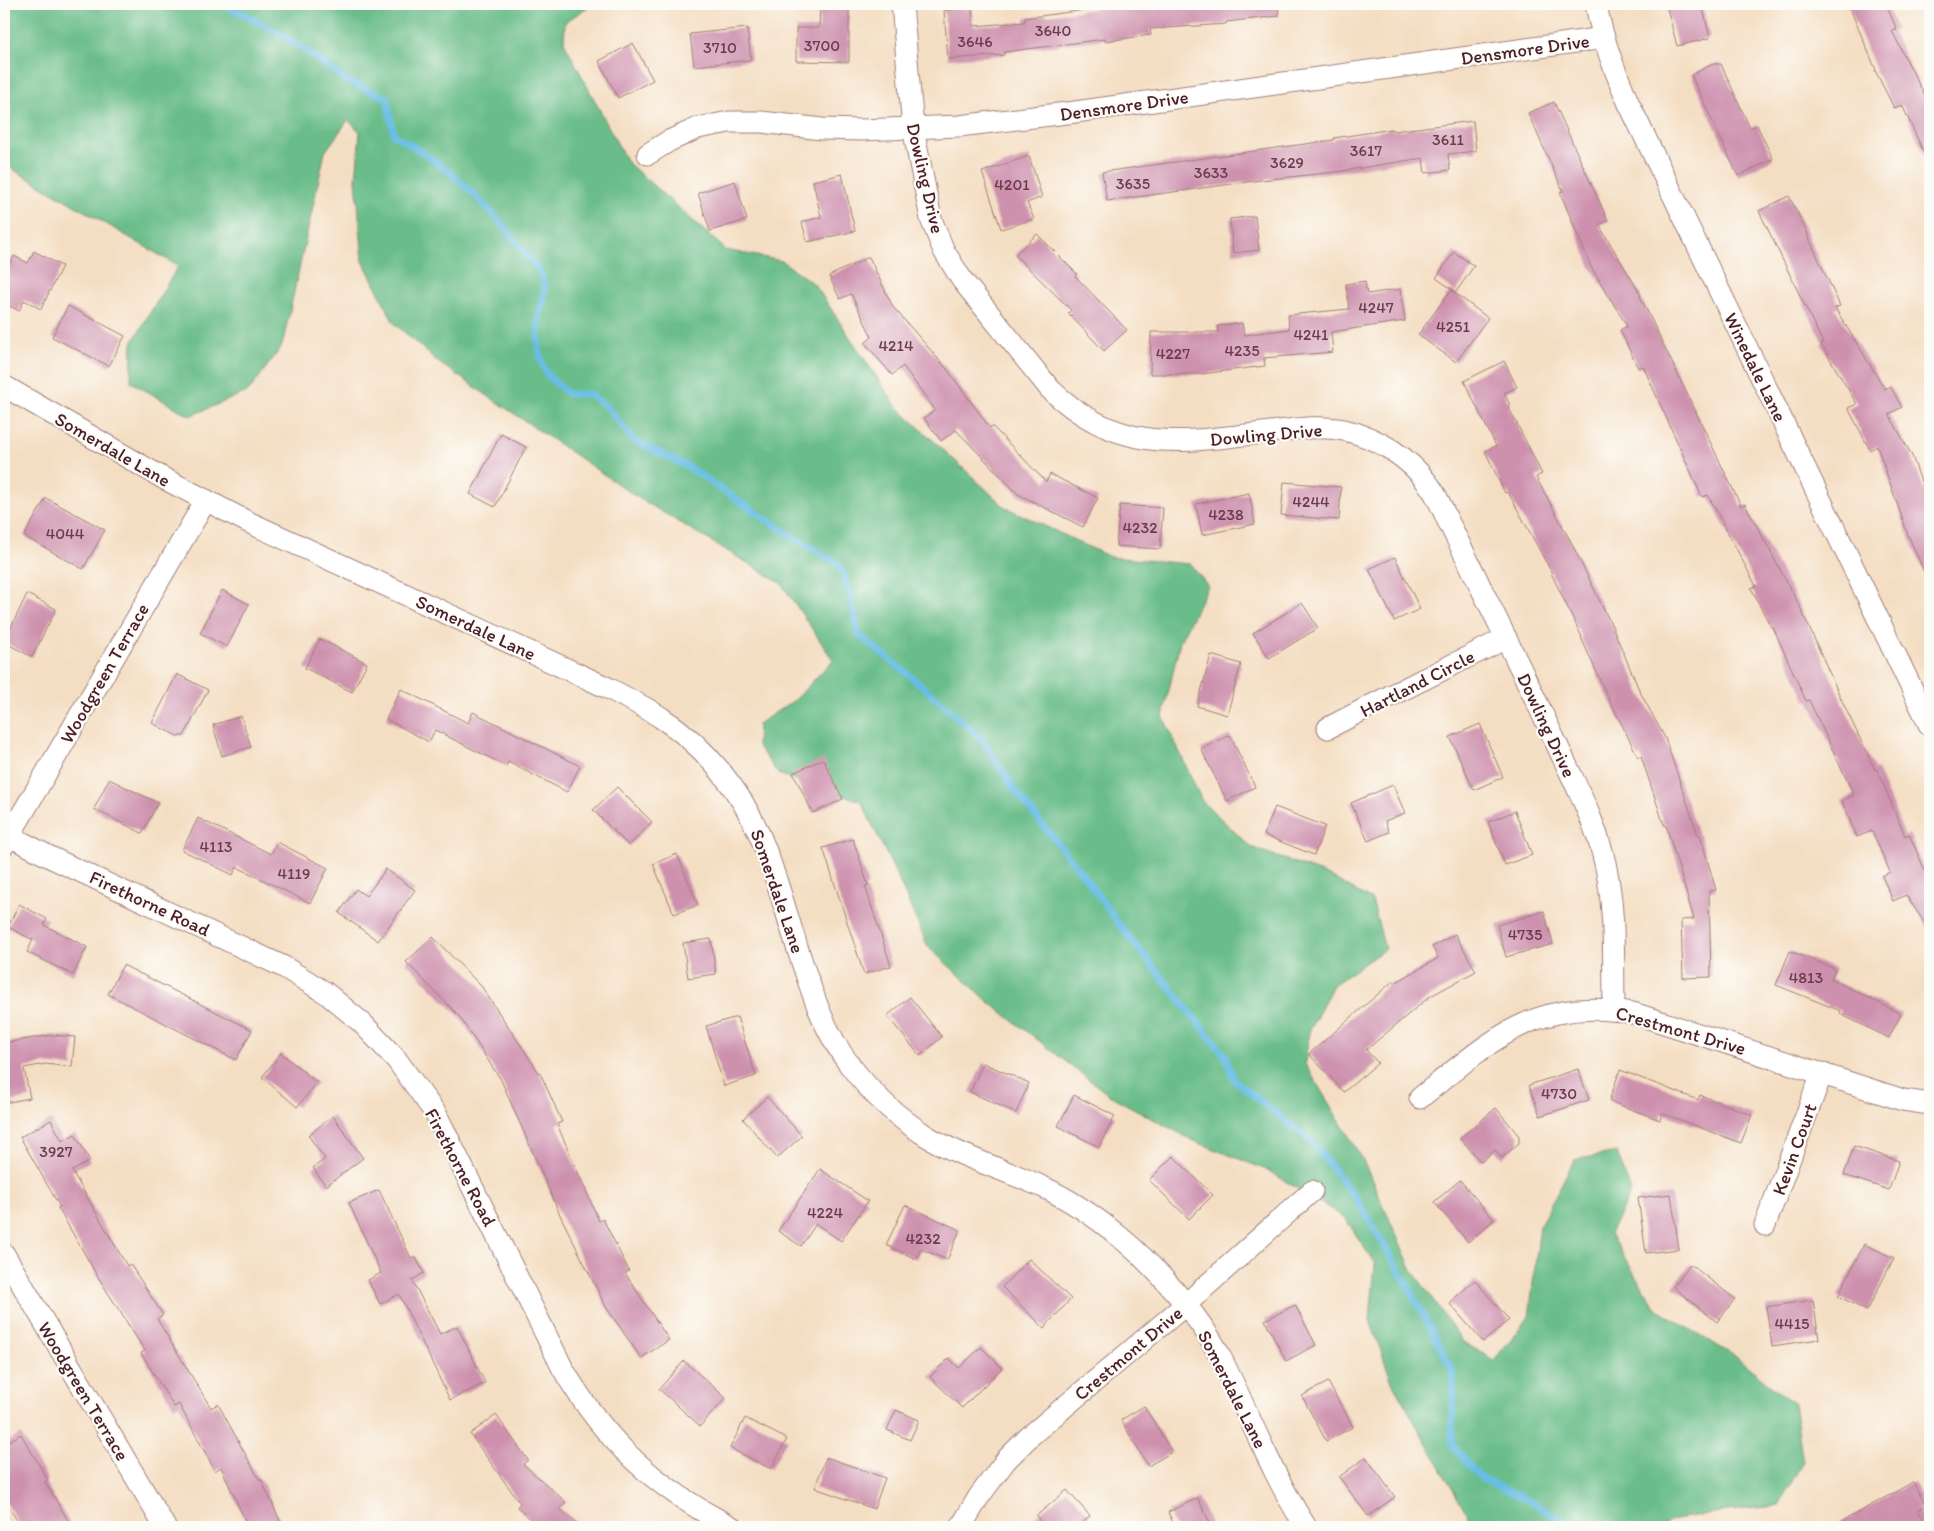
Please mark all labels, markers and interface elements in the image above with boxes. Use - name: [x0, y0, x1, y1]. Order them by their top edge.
- house number: 3640: [1035, 21, 1071, 40]
- street label: Densmore Drive: [1459, 29, 1591, 70]
- house number: 3646: [957, 32, 993, 51]
- house number: 3700: [804, 36, 840, 55]
- house number: 3710: [703, 38, 737, 57]
- street label: Densmore Drive: [1058, 85, 1190, 126]
- street label: Dowling Drive: [902, 121, 949, 236]
- house number: 3611: [1432, 130, 1465, 149]
- house number: 3617: [1350, 141, 1382, 160]
- house number: 3629: [1270, 153, 1304, 172]
- house number: 3633: [1194, 163, 1229, 182]
- house number: 3635: [1116, 174, 1150, 193]
- house number: 4201: [994, 175, 1030, 194]
- house number: 4247: [1358, 298, 1394, 317]
- street label: Winedale Lane: [1719, 309, 1792, 425]
- house number: 4251: [1436, 317, 1471, 336]
- house number: 4241: [1293, 325, 1329, 344]
- house number: 4214: [878, 336, 914, 355]
- house number: 4235: [1224, 341, 1260, 360]
- house number: 4227: [1156, 344, 1190, 363]
- street label: Somerdale Lane: [51, 407, 175, 492]
- street label: Dowling Drive: [1209, 418, 1323, 451]
- house number: 4244: [1292, 492, 1330, 511]
- house number: 4238: [1208, 505, 1244, 524]
- house number: 4232: [1122, 518, 1158, 537]
- house number: 4044: [46, 524, 85, 543]
- street label: Somerdale Lane: [412, 590, 539, 665]
- street label: Woodgreen Terrace: [55, 599, 154, 747]
- street label: Hartland Circle: [1356, 645, 1478, 722]
- street label: Dowling Drive: [1512, 669, 1581, 781]
- street label: Somerdale Lane: [746, 826, 810, 956]
- house number: 4113: [199, 837, 233, 856]
- house number: 4119: [278, 864, 310, 883]
- street label: Firethorne Road: [86, 865, 214, 942]
- house number: 4735: [1508, 925, 1542, 944]
- house number: 4813: [1789, 968, 1824, 987]
- street label: Crestmont Drive: [1613, 1001, 1749, 1060]
- house number: 4730: [1541, 1084, 1577, 1103]
- street label: Kevin Court: [1767, 1100, 1822, 1198]
- street label: Firethorne Road: [420, 1104, 502, 1231]
- house number: 3927: [39, 1142, 73, 1161]
- house number: 4224: [807, 1203, 843, 1222]
- house number: 4232: [905, 1229, 941, 1248]
- street label: Crestmont Drive: [1070, 1301, 1187, 1405]
- house number: 4415: [1774, 1314, 1810, 1333]
- street label: Woodgreen Terrace: [33, 1318, 134, 1465]
- street label: Somerdale Lane: [1193, 1326, 1272, 1452]

